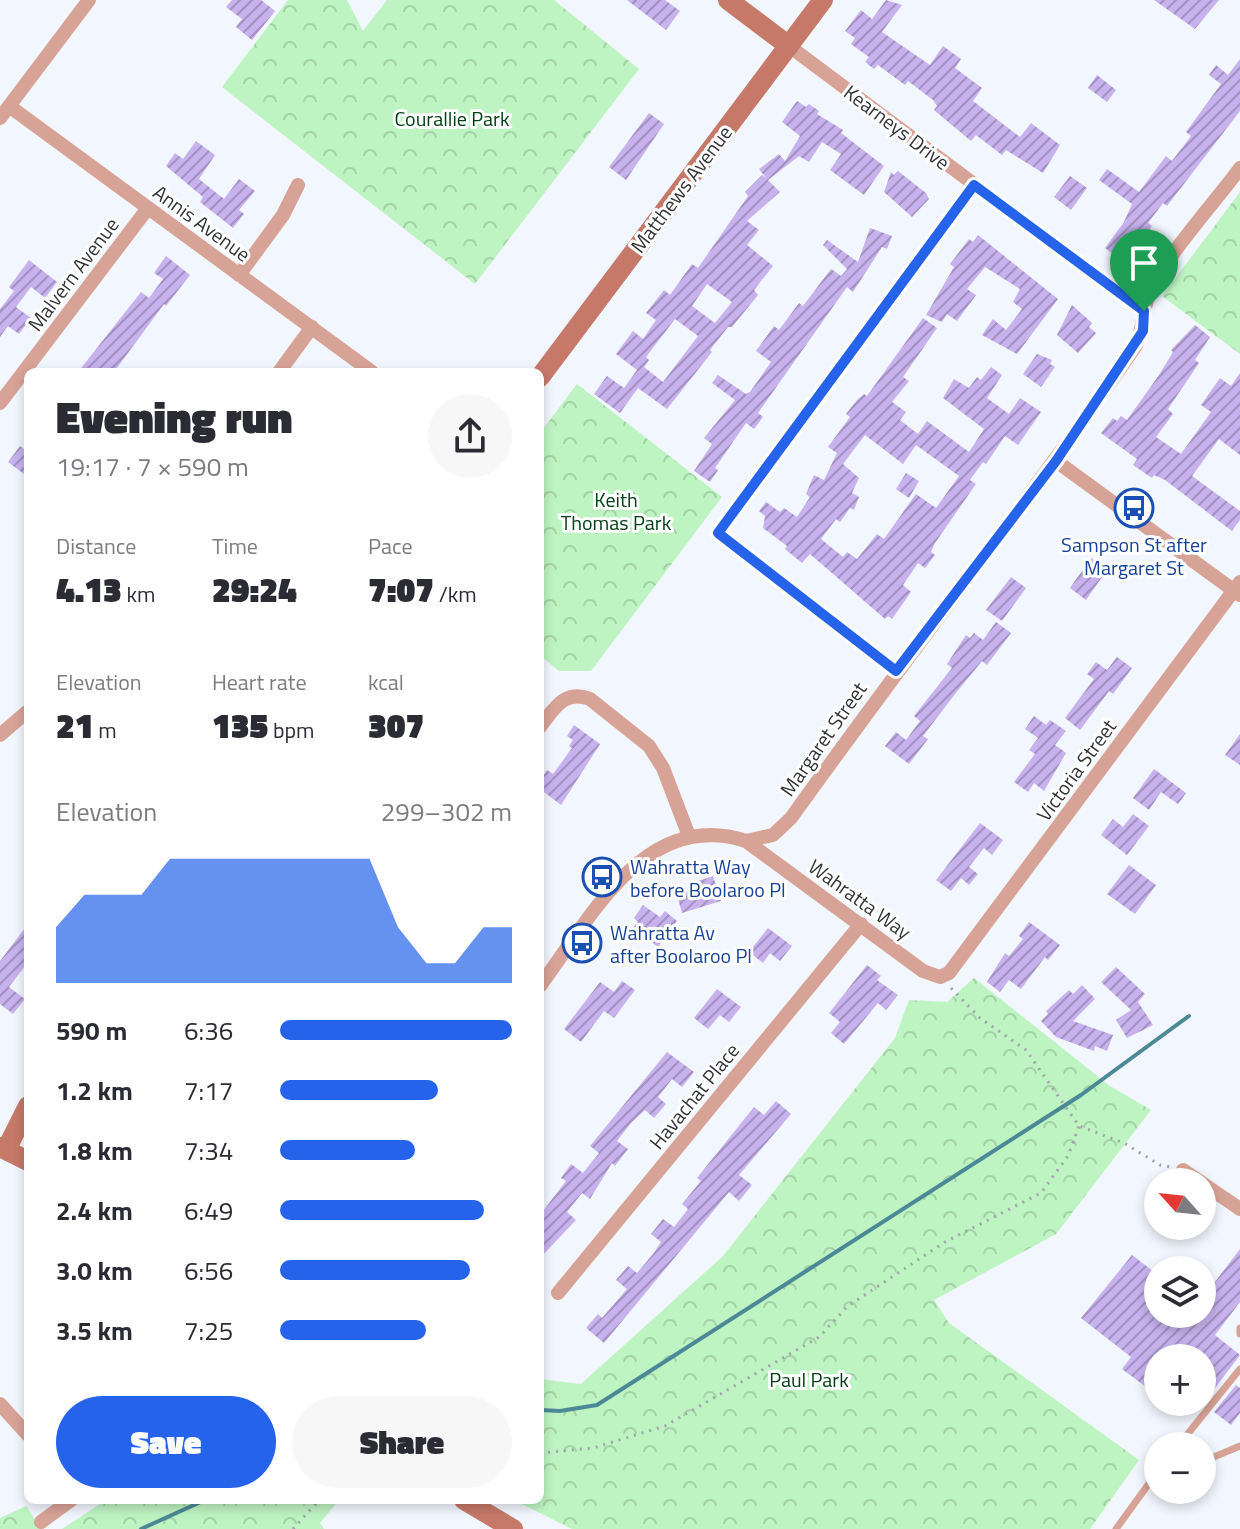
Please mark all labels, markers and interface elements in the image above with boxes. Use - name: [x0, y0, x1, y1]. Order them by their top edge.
- street label: Kearneys Drive: [837, 77, 957, 177]
- park label: Courallie Park: [394, 103, 510, 134]
- street label: Matthews Avenue: [623, 119, 739, 259]
- street label: Annis Avenue: [147, 177, 257, 269]
- street label: Malvern Avenue: [20, 211, 126, 337]
- pin: [1110, 229, 1178, 311]
- icon: arrive: [1122, 241, 1166, 285]
- text: Evening run: [56, 383, 293, 450]
- button: share: [428, 394, 512, 478]
- text: 19:17 · 7 × 590 m: [56, 447, 249, 486]
- park label: Keith Thomas Park: [561, 484, 672, 538]
- bus stop icon: Sampson St after Margaret St: [1113, 487, 1155, 529]
- text: Distance: [56, 529, 136, 563]
- text: Time: [212, 529, 258, 563]
- text: Pace: [368, 529, 413, 563]
- place label: Sampson St after Margaret St: [1061, 529, 1207, 583]
- text: 4.13: [56, 563, 122, 615]
- text: 29:24: [212, 563, 297, 615]
- text: 7:07: [368, 563, 434, 615]
- text: km: [122, 577, 155, 611]
- text: /km: [434, 577, 477, 611]
- text: Elevation: [56, 665, 142, 699]
- text: Heart rate: [212, 665, 307, 699]
- text: kcal: [368, 665, 404, 699]
- street label: Margaret Street: [772, 675, 874, 803]
- text: 21: [56, 699, 93, 751]
- text: 135: [212, 699, 268, 751]
- text: 307: [368, 699, 424, 751]
- text: m: [93, 713, 117, 747]
- text: bpm: [268, 713, 315, 747]
- street label: Victoria Street: [1028, 713, 1124, 827]
- text: Elevation: [56, 792, 157, 831]
- text: 299–302 m: [381, 792, 512, 831]
- place label: Wahratta Way before Boolaroo Pl: [630, 851, 786, 905]
- street label: Wahratta Way: [802, 851, 918, 947]
- bus stop icon: Wahratta Way before Boolaroo Pl: [581, 856, 623, 898]
- place label: Wahratta Av after Boolaroo Pl: [610, 917, 752, 971]
- bus stop icon: Wahratta Av after Boolaroo Pl: [561, 922, 603, 964]
- text: 590 m: [56, 1011, 127, 1050]
- text: 6:36: [184, 1011, 233, 1050]
- street label: Havachat Place: [641, 1036, 747, 1156]
- text: 1.2 km: [56, 1071, 133, 1110]
- text: 7:17: [184, 1071, 233, 1110]
- text: 1.8 km: [56, 1131, 133, 1170]
- text: 7:34: [184, 1131, 233, 1170]
- north arrow: [1144, 1168, 1216, 1240]
- map controls: [1144, 1168, 1216, 1504]
- text: 2.4 km: [56, 1191, 133, 1230]
- text: 6:49: [184, 1191, 233, 1230]
- text: 3.0 km: [56, 1251, 133, 1290]
- text: 6:56: [184, 1251, 233, 1290]
- button: layers: [1144, 1256, 1216, 1328]
- text: 3.5 km: [56, 1311, 133, 1350]
- text: 7:25: [184, 1311, 233, 1350]
- button: +: [1144, 1344, 1216, 1416]
- park label: Paul Park: [769, 1364, 849, 1395]
- button: Save: [56, 1396, 276, 1488]
- button: Share: [292, 1396, 512, 1488]
- button: −: [1144, 1432, 1216, 1504]

